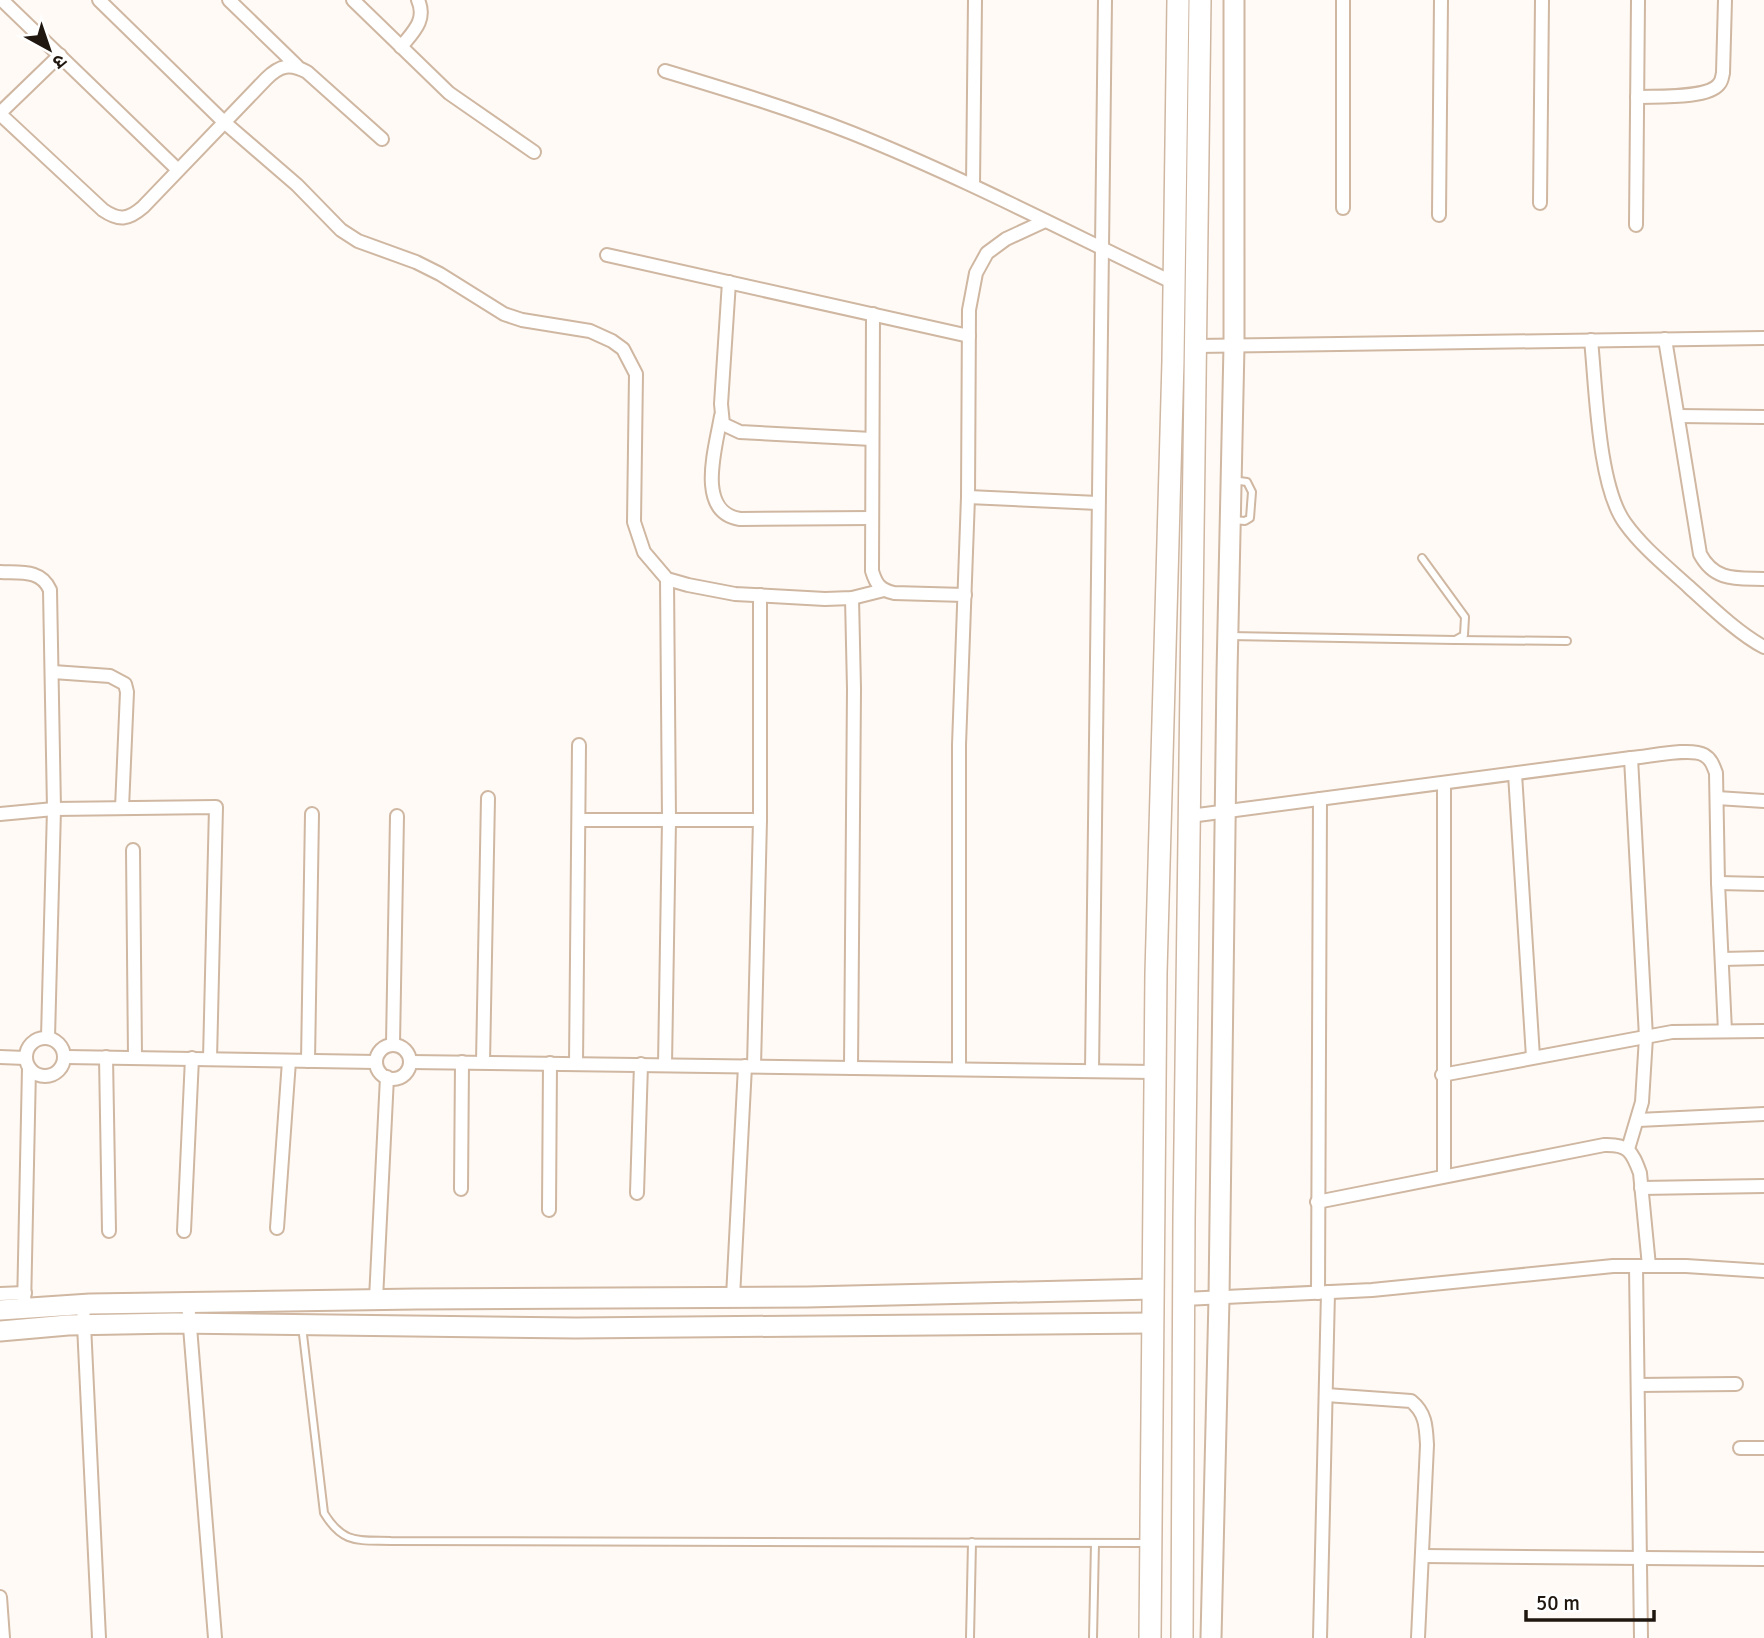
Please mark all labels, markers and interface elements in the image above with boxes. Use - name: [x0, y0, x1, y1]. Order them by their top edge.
- north arrow: [14, 14, 84, 84]
- text: उ: [47, 48, 71, 75]
- scale bar: [1526, 1578, 1654, 1622]
- text: 50 m: [1536, 1590, 1580, 1616]

